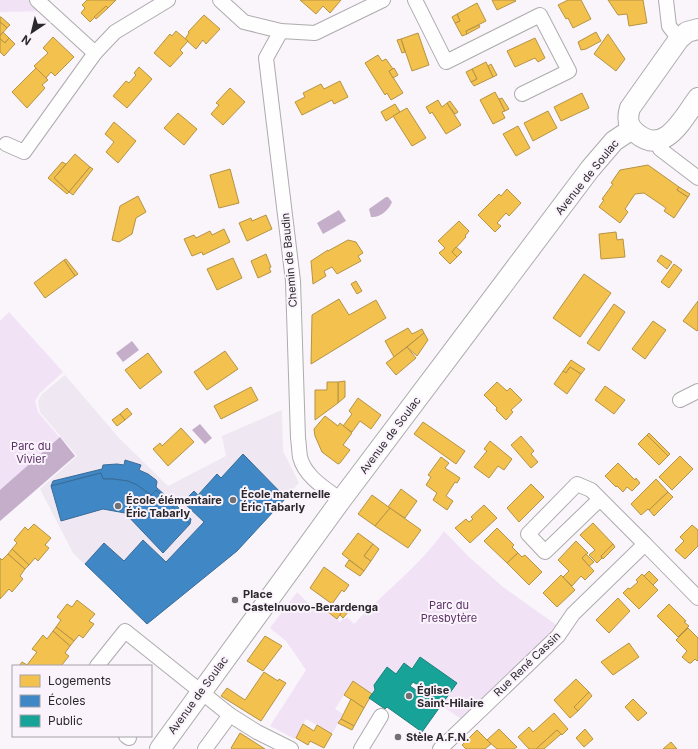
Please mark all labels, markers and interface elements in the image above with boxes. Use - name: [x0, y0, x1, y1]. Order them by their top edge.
- north arrow: [12, 12, 52, 52]
- text: N: [19, 32, 34, 48]
- street label: Avenue de Soulac: [552, 136, 622, 218]
- street label: Chemin de Baudin: [278, 212, 300, 308]
- street label: Avenue de Soulac: [356, 394, 424, 476]
- park label: Parc du Vivier: [11, 439, 51, 466]
- place label: École maternelle Éric Tabarly: [241, 487, 331, 514]
- place label: École élémentaire Éric Tabarly: [126, 493, 222, 520]
- marker: École maternelle Éric Tabarly: [228, 495, 238, 505]
- marker: École élémentaire Éric Tabarly: [113, 501, 123, 511]
- place label: Place Castelnuovo-Berardenga: [243, 587, 378, 614]
- marker: Place Castelnuovo-Berardenga: [230, 595, 240, 605]
- park label: Parc du Presbytère: [421, 598, 477, 625]
- street label: Rue René Cassin: [491, 629, 563, 699]
- street label: Avenue de Soulac: [165, 653, 231, 737]
- legend: [12, 665, 152, 737]
- text: Logements: [48, 673, 111, 688]
- place label: Église Saint-Hilaire: [417, 683, 484, 710]
- marker: Église Saint-Hilaire: [404, 691, 414, 701]
- text: Écoles: [48, 693, 86, 708]
- text: Public: [48, 713, 83, 728]
- place label: Stèle A.F.N.: [406, 730, 470, 744]
- marker: Stèle A.F.N.: [393, 732, 403, 742]

